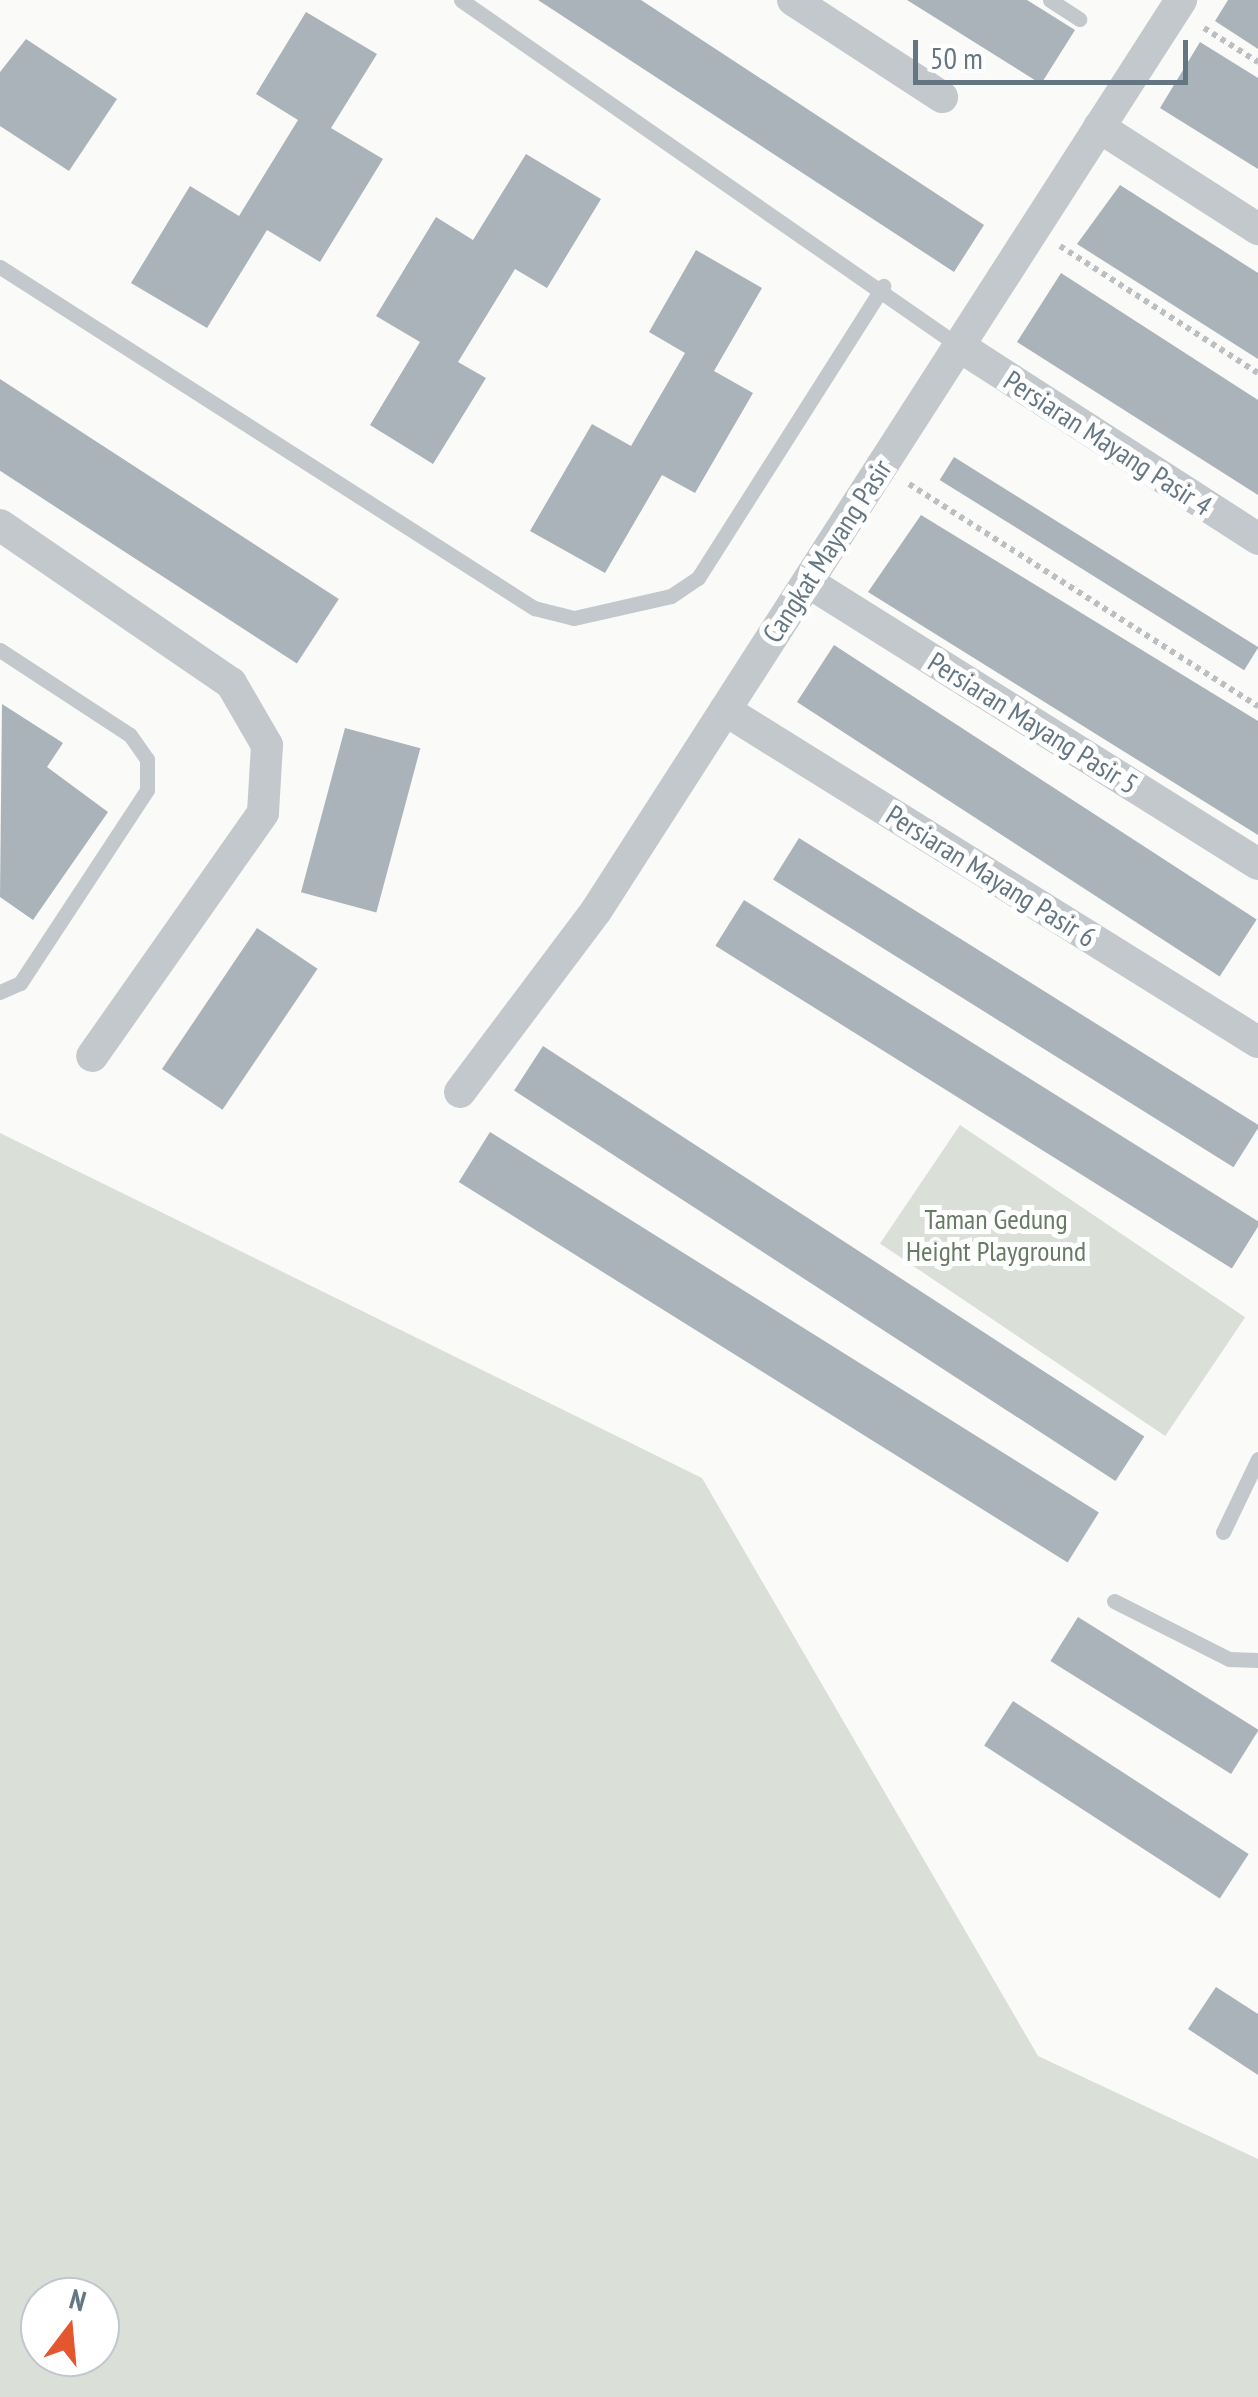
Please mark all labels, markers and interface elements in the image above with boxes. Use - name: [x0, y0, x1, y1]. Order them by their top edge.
- scale bar: [918, 20, 1193, 82]
- text: 50 m: [930, 38, 983, 77]
- street label: Persiaran Mayang Pasir 4: [998, 363, 1218, 523]
- street label: Cangkat Mayang Pasir: [755, 453, 899, 649]
- street label: Persiaran Mayang Pasir 5: [922, 645, 1144, 801]
- street label: Persiaran Mayang Pasir 6: [880, 798, 1102, 954]
- park label: Taman Gedung Height Playground: [906, 1202, 1086, 1268]
- north arrow: [20, 2277, 120, 2377]
- text: N: [65, 2280, 90, 2319]

